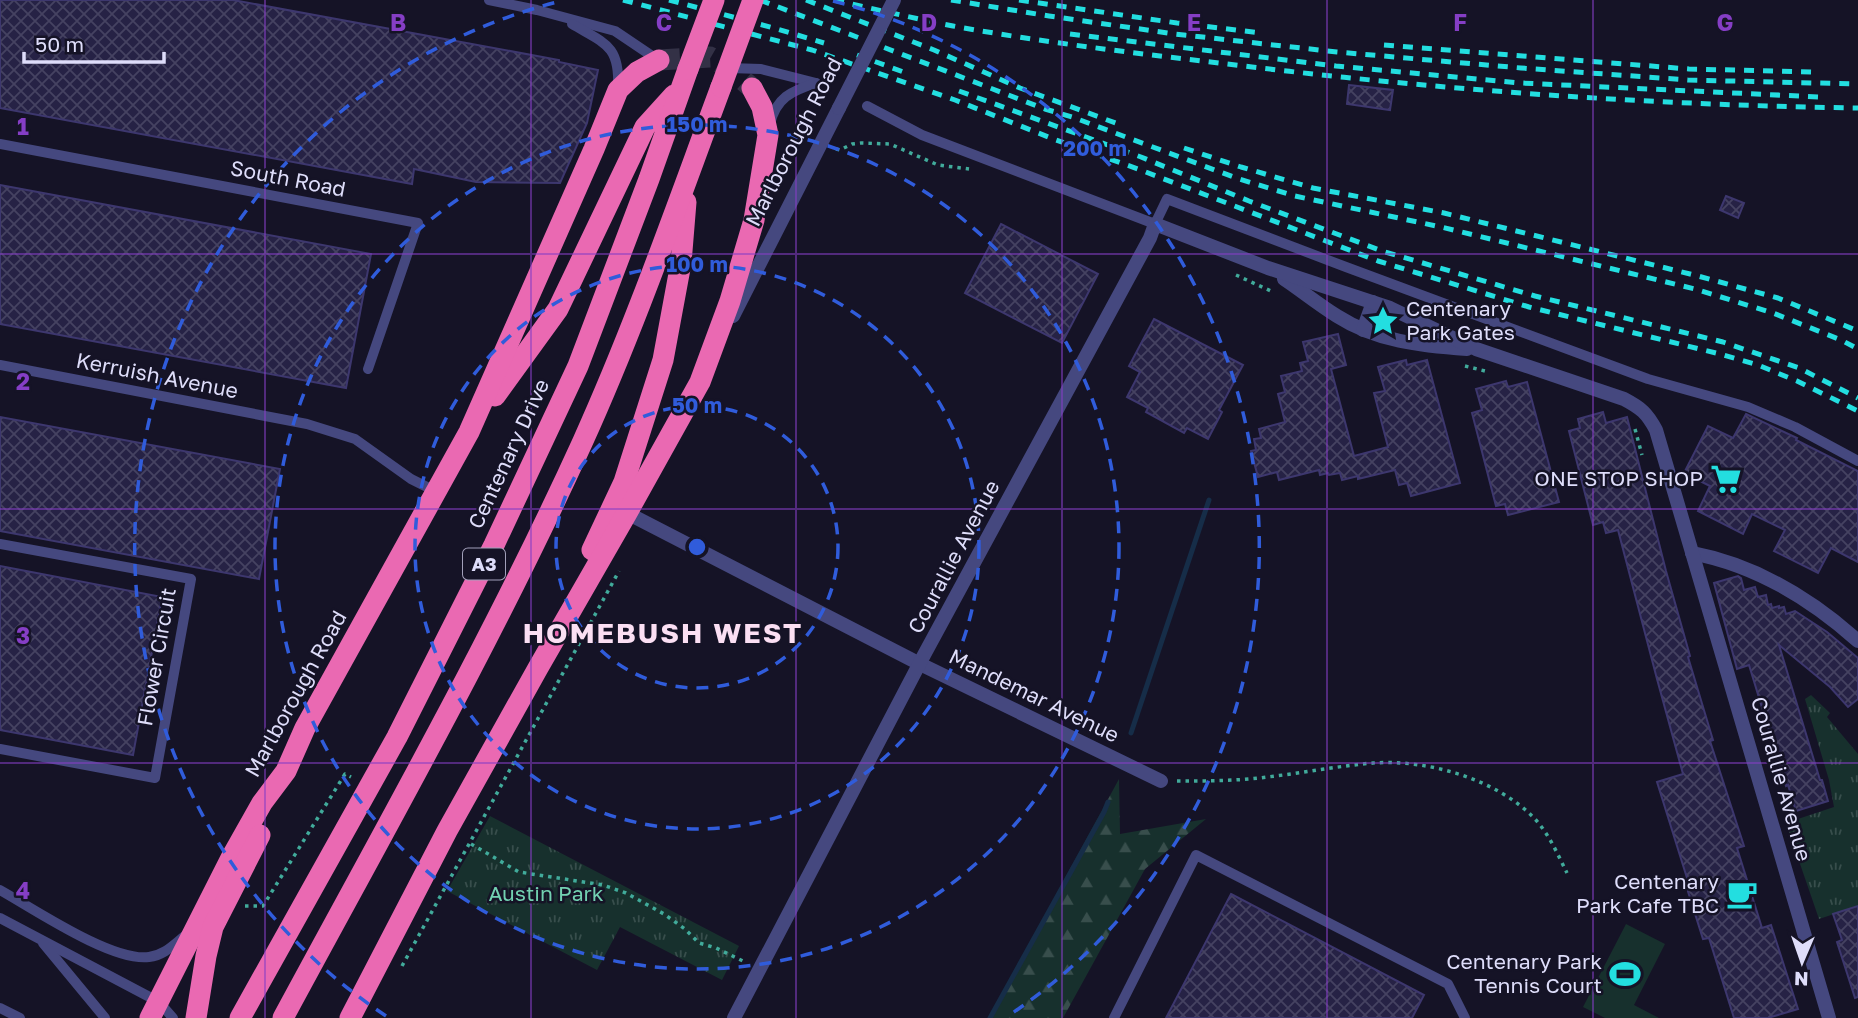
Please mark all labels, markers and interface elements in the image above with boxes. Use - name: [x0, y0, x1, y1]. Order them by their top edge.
- text: B: [390, 8, 406, 36]
- text: C: [656, 8, 672, 36]
- text: D: [921, 8, 937, 36]
- text: E: [1187, 8, 1201, 36]
- text: F: [1453, 8, 1467, 36]
- text: G: [1717, 8, 1733, 36]
- scale bar: [24, 21, 164, 65]
- text: 50 m: [35, 31, 84, 57]
- street label: Marlborough Road: [739, 53, 847, 230]
- text: 150 m: [667, 111, 727, 137]
- text: 1: [17, 112, 29, 140]
- text: 200 m: [1063, 135, 1127, 161]
- street label: South Road: [228, 154, 348, 202]
- text: 100 m: [666, 251, 728, 277]
- place label: Centenary Park Gates: [1406, 295, 1515, 345]
- place icon: Centenary Park Gates: [1366, 304, 1400, 338]
- street label: Kerruish Avenue: [74, 347, 240, 403]
- text: 2: [16, 367, 30, 395]
- street label: Centenary Drive: [462, 374, 554, 533]
- text: 50 m: [672, 392, 722, 418]
- supermarket icon: ONE STOP SHOP: [1709, 462, 1743, 496]
- place label: ONE STOP SHOP: [1534, 465, 1703, 491]
- street label: Courallie Avenue: [902, 475, 1005, 638]
- centre of rings: [685, 535, 709, 559]
- road number: A3: [463, 548, 505, 580]
- street label: Flower Circuit: [131, 586, 181, 728]
- street label: Marlborough Road: [239, 606, 352, 781]
- district label: HOMEBUSH WEST: [523, 616, 803, 649]
- text: 3: [16, 621, 30, 649]
- street label: Mandemar Avenue: [945, 643, 1124, 748]
- street label: Courallie Avenue: [1746, 693, 1818, 864]
- place label: Centenary Park Cafe TBC: [1576, 868, 1719, 918]
- text: 4: [16, 876, 30, 904]
- cafe icon: Centenary Park Cafe TBC: [1725, 877, 1759, 911]
- park label: Austin Park: [488, 880, 604, 906]
- north arrow: [1767, 927, 1837, 997]
- place label: Centenary Park Tennis Court: [1446, 948, 1602, 998]
- sports icon: Centenary Park Tennis Court: [1608, 957, 1642, 991]
- text: N: [1794, 968, 1809, 991]

